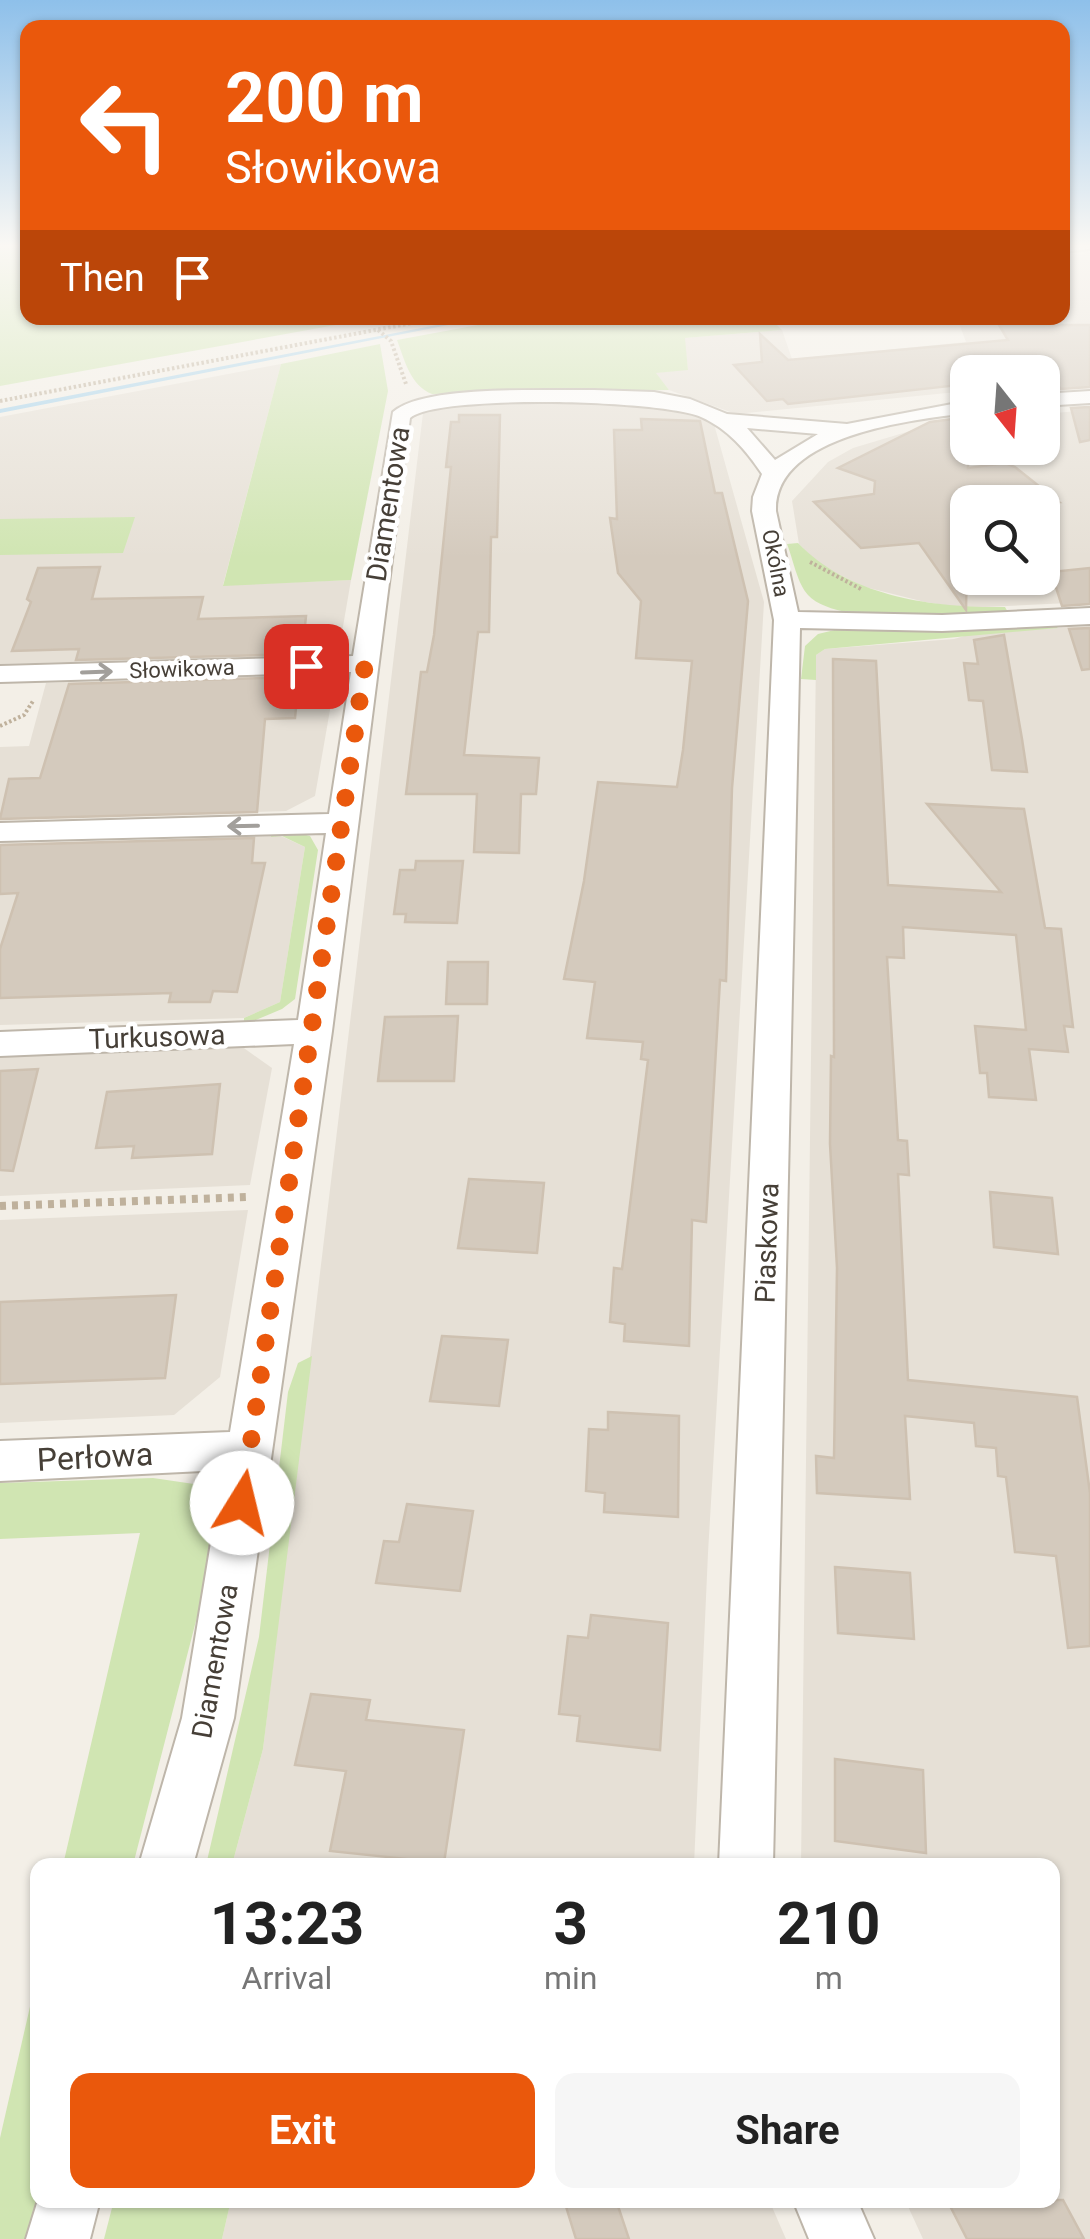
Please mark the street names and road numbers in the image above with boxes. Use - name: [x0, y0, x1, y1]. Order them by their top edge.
- street label: Diamentowa: [359, 424, 417, 584]
- street label: Okólna: [757, 527, 795, 599]
- street label: Słowikowa: [129, 655, 235, 683]
- street label: Turkusowa: [88, 1018, 226, 1056]
- street label: Piaskowa: [748, 1182, 786, 1304]
- street label: Perłowa: [36, 1435, 154, 1479]
- street label: Diamentowa: [185, 1581, 245, 1741]

